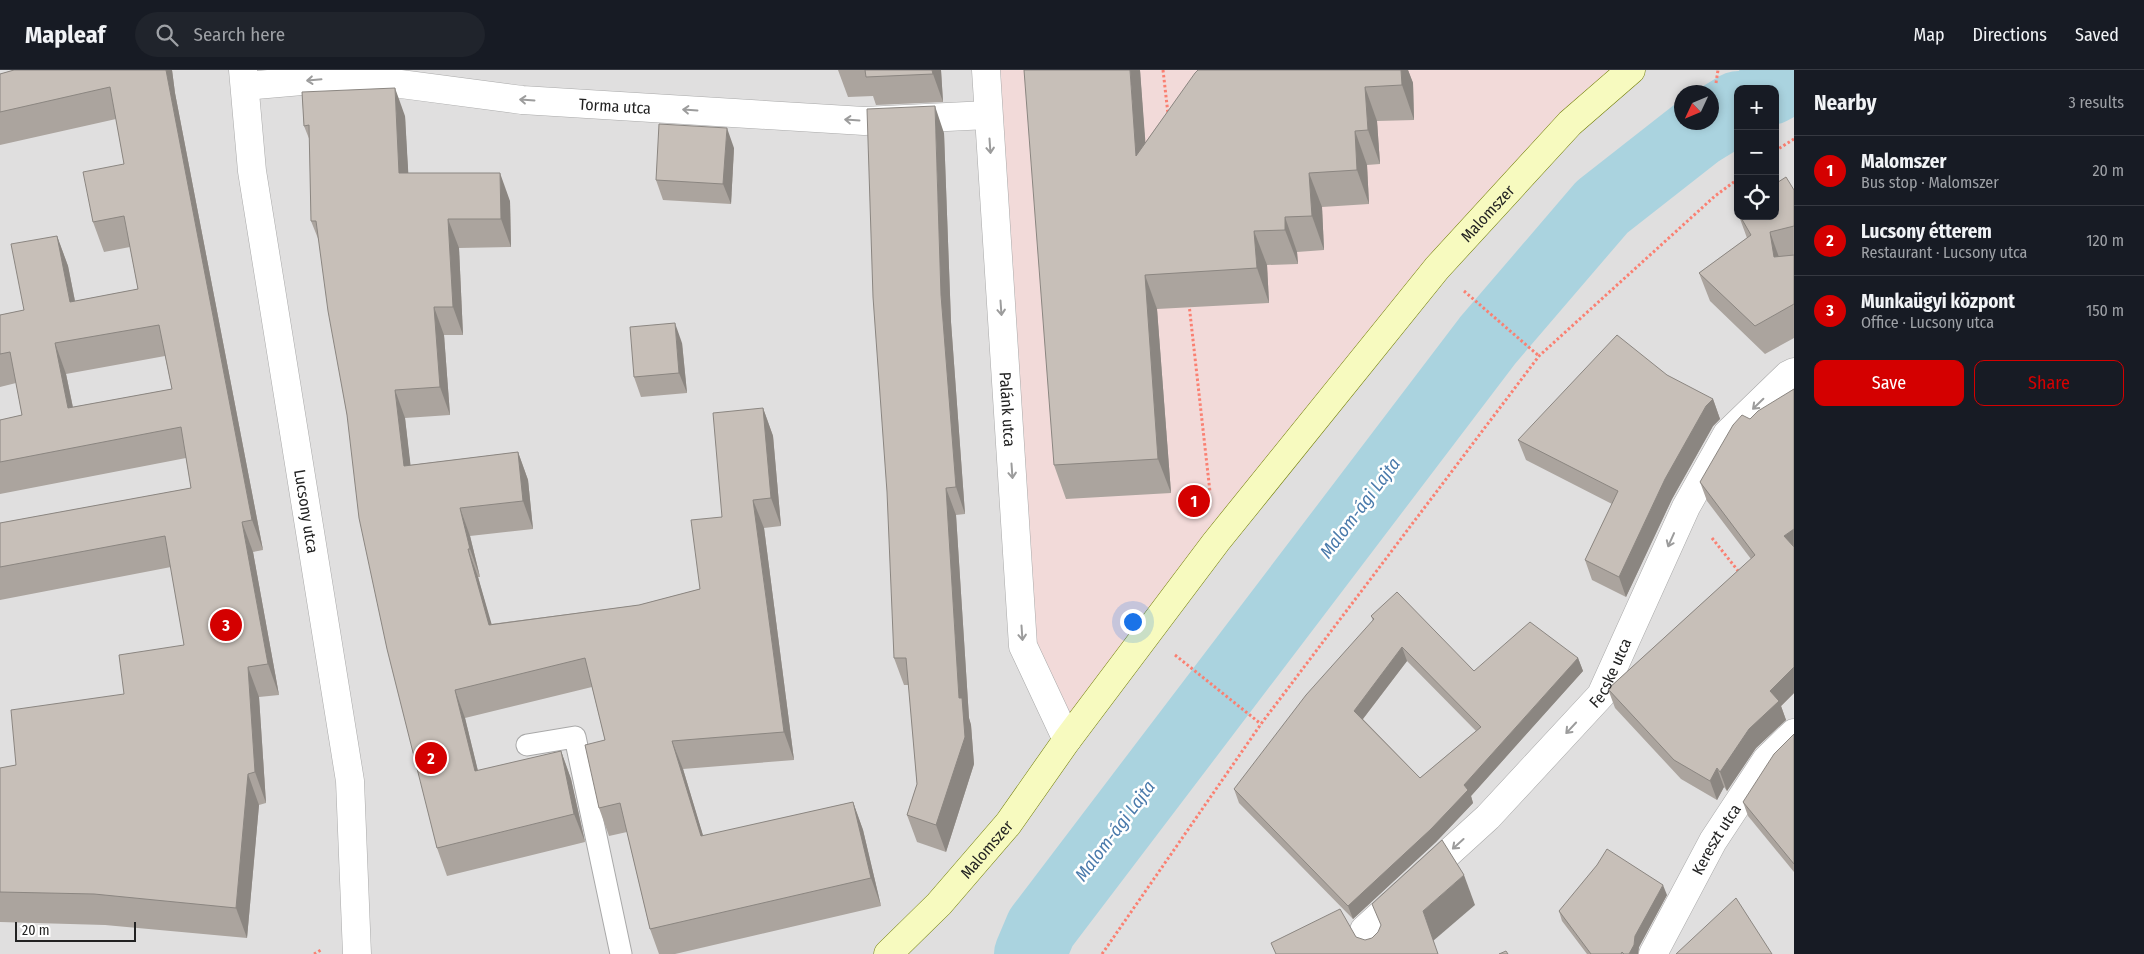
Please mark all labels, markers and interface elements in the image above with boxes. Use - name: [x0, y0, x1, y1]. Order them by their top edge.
- search box: [135, 12, 485, 57]
- text: Mapleaf: [25, 21, 105, 49]
- icon: search: [153, 21, 181, 49]
- text: Search here: [193, 23, 285, 46]
- text: Map: [1913, 24, 1945, 46]
- text: Directions: [1973, 24, 2047, 46]
- text: Saved: [2075, 24, 2119, 46]
- one-way arrow: [306, 75, 322, 85]
- north arrow: [1674, 85, 1719, 130]
- map controls: [1734, 85, 1779, 220]
- button: +: [1734, 85, 1779, 130]
- text: Nearby: [1814, 90, 1876, 116]
- text: 3 results: [2068, 93, 2124, 112]
- one-way arrow: [520, 95, 536, 104]
- street label: Torma utca: [578, 95, 652, 118]
- one-way arrow: [682, 105, 698, 115]
- one-way arrow: [844, 116, 860, 125]
- button: −: [1734, 130, 1779, 175]
- one-way arrow: [985, 138, 995, 154]
- text: Malomszer: [1861, 150, 1946, 173]
- text: 1: [1827, 161, 1833, 180]
- text: 20 m: [2093, 161, 2124, 180]
- text: Bus stop · Malomszer: [1861, 173, 1999, 192]
- button: locate: [1734, 175, 1779, 220]
- street label: Malomszer: [1457, 181, 1519, 246]
- text: Lucsony étterem: [1861, 220, 1992, 243]
- text: 2: [1826, 231, 1834, 250]
- text: 120 m: [2086, 231, 2124, 250]
- text: Restaurant · Lucsony utca: [1861, 243, 2027, 262]
- text: Munkaügyi központ: [1861, 290, 2015, 313]
- one-way arrow: [996, 300, 1005, 316]
- text: 3: [1826, 301, 1834, 320]
- text: 150 m: [2086, 301, 2124, 320]
- text: Office · Lucsony utca: [1861, 313, 1994, 332]
- button: Save: [1814, 360, 1964, 406]
- button: Share: [1974, 360, 2124, 406]
- street label: Palánk utca: [995, 371, 1019, 447]
- one-way arrow: [1751, 398, 1764, 410]
- water label: Malom-ági Lajta: [1315, 453, 1405, 563]
- one-way arrow: [1007, 462, 1016, 478]
- street label: Lucsony utca: [290, 468, 322, 555]
- pin: 1: [1178, 482, 1210, 520]
- one-way arrow: [1666, 532, 1676, 547]
- pin: 3: [210, 606, 242, 644]
- your location: [1120, 609, 1146, 635]
- one-way arrow: [1018, 624, 1027, 640]
- street label: Fecske utca: [1585, 635, 1636, 712]
- one-way arrow: [1565, 722, 1577, 734]
- pin: 2: [415, 739, 447, 777]
- water label: Malom-ági Lajta: [1070, 776, 1160, 886]
- street label: Kereszt utca: [1688, 800, 1745, 878]
- street label: Malomszer: [957, 816, 1017, 882]
- one-way arrow: [1451, 839, 1464, 850]
- scale bar: [15, 919, 136, 942]
- text: 20 m: [22, 922, 50, 939]

